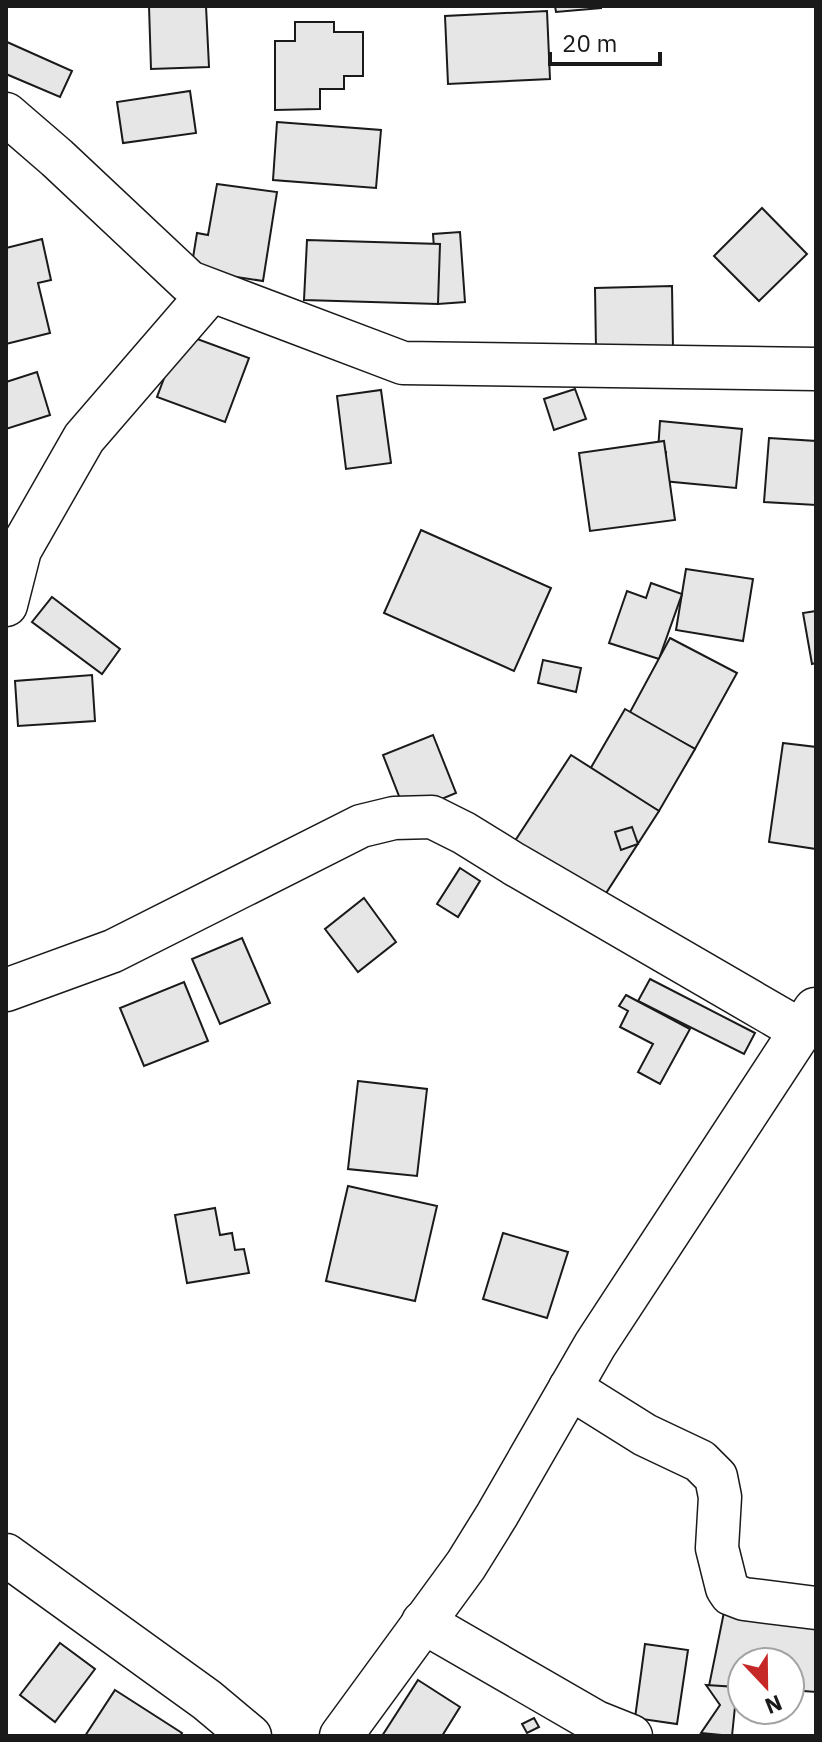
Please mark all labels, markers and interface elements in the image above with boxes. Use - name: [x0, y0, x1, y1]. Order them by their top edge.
- scale bar: [550, 16, 660, 66]
- text: 20 m: [562, 27, 617, 59]
- north arrow: [726, 1646, 806, 1726]
- text: N: [761, 1689, 786, 1721]

